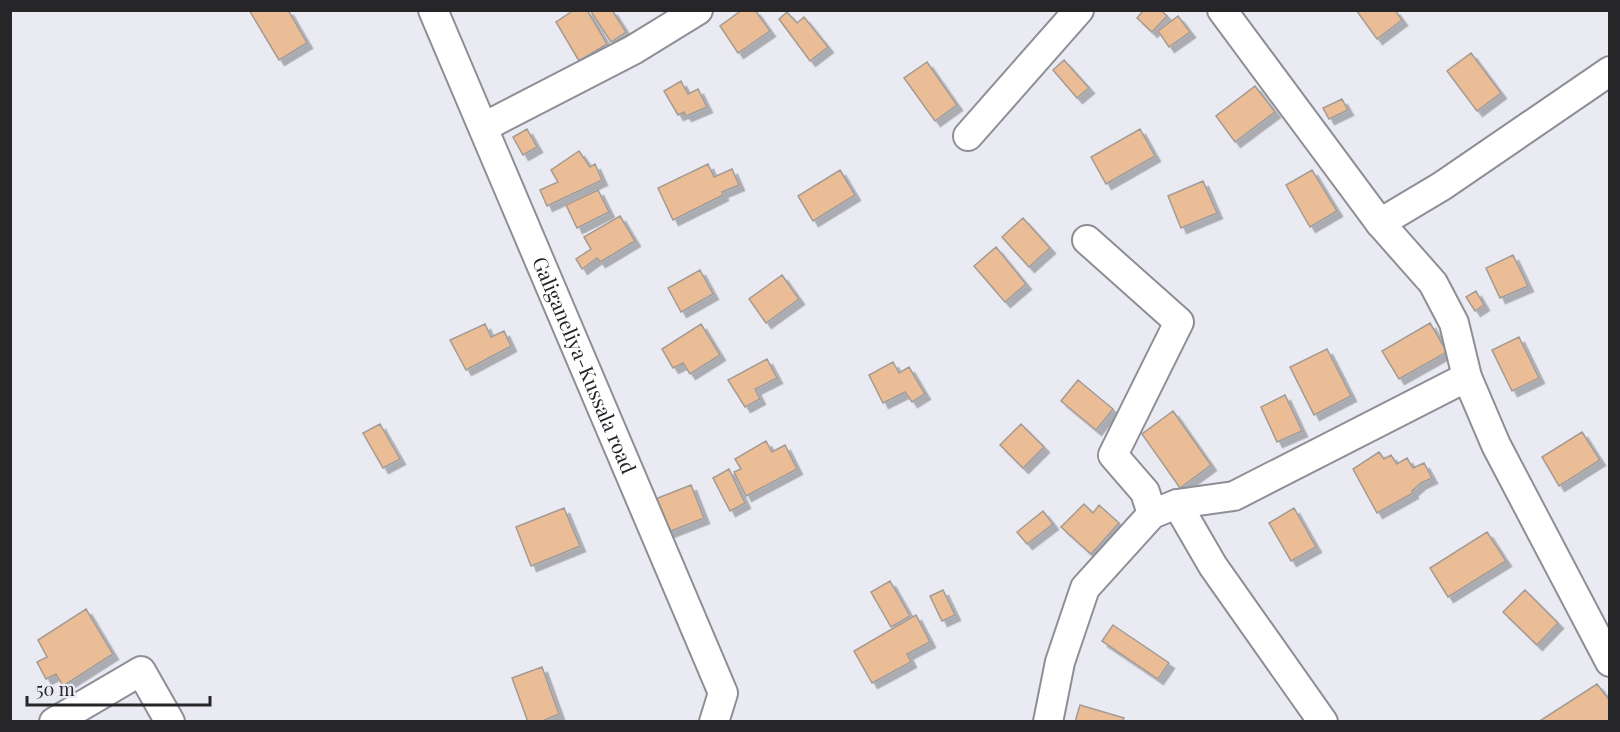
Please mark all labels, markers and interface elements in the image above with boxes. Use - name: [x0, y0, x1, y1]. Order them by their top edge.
- street label: Galiganeliya-Kussala road: [527, 252, 643, 478]
- scale bar: [27, 669, 210, 707]
- text: 50 m: [36, 677, 75, 701]

